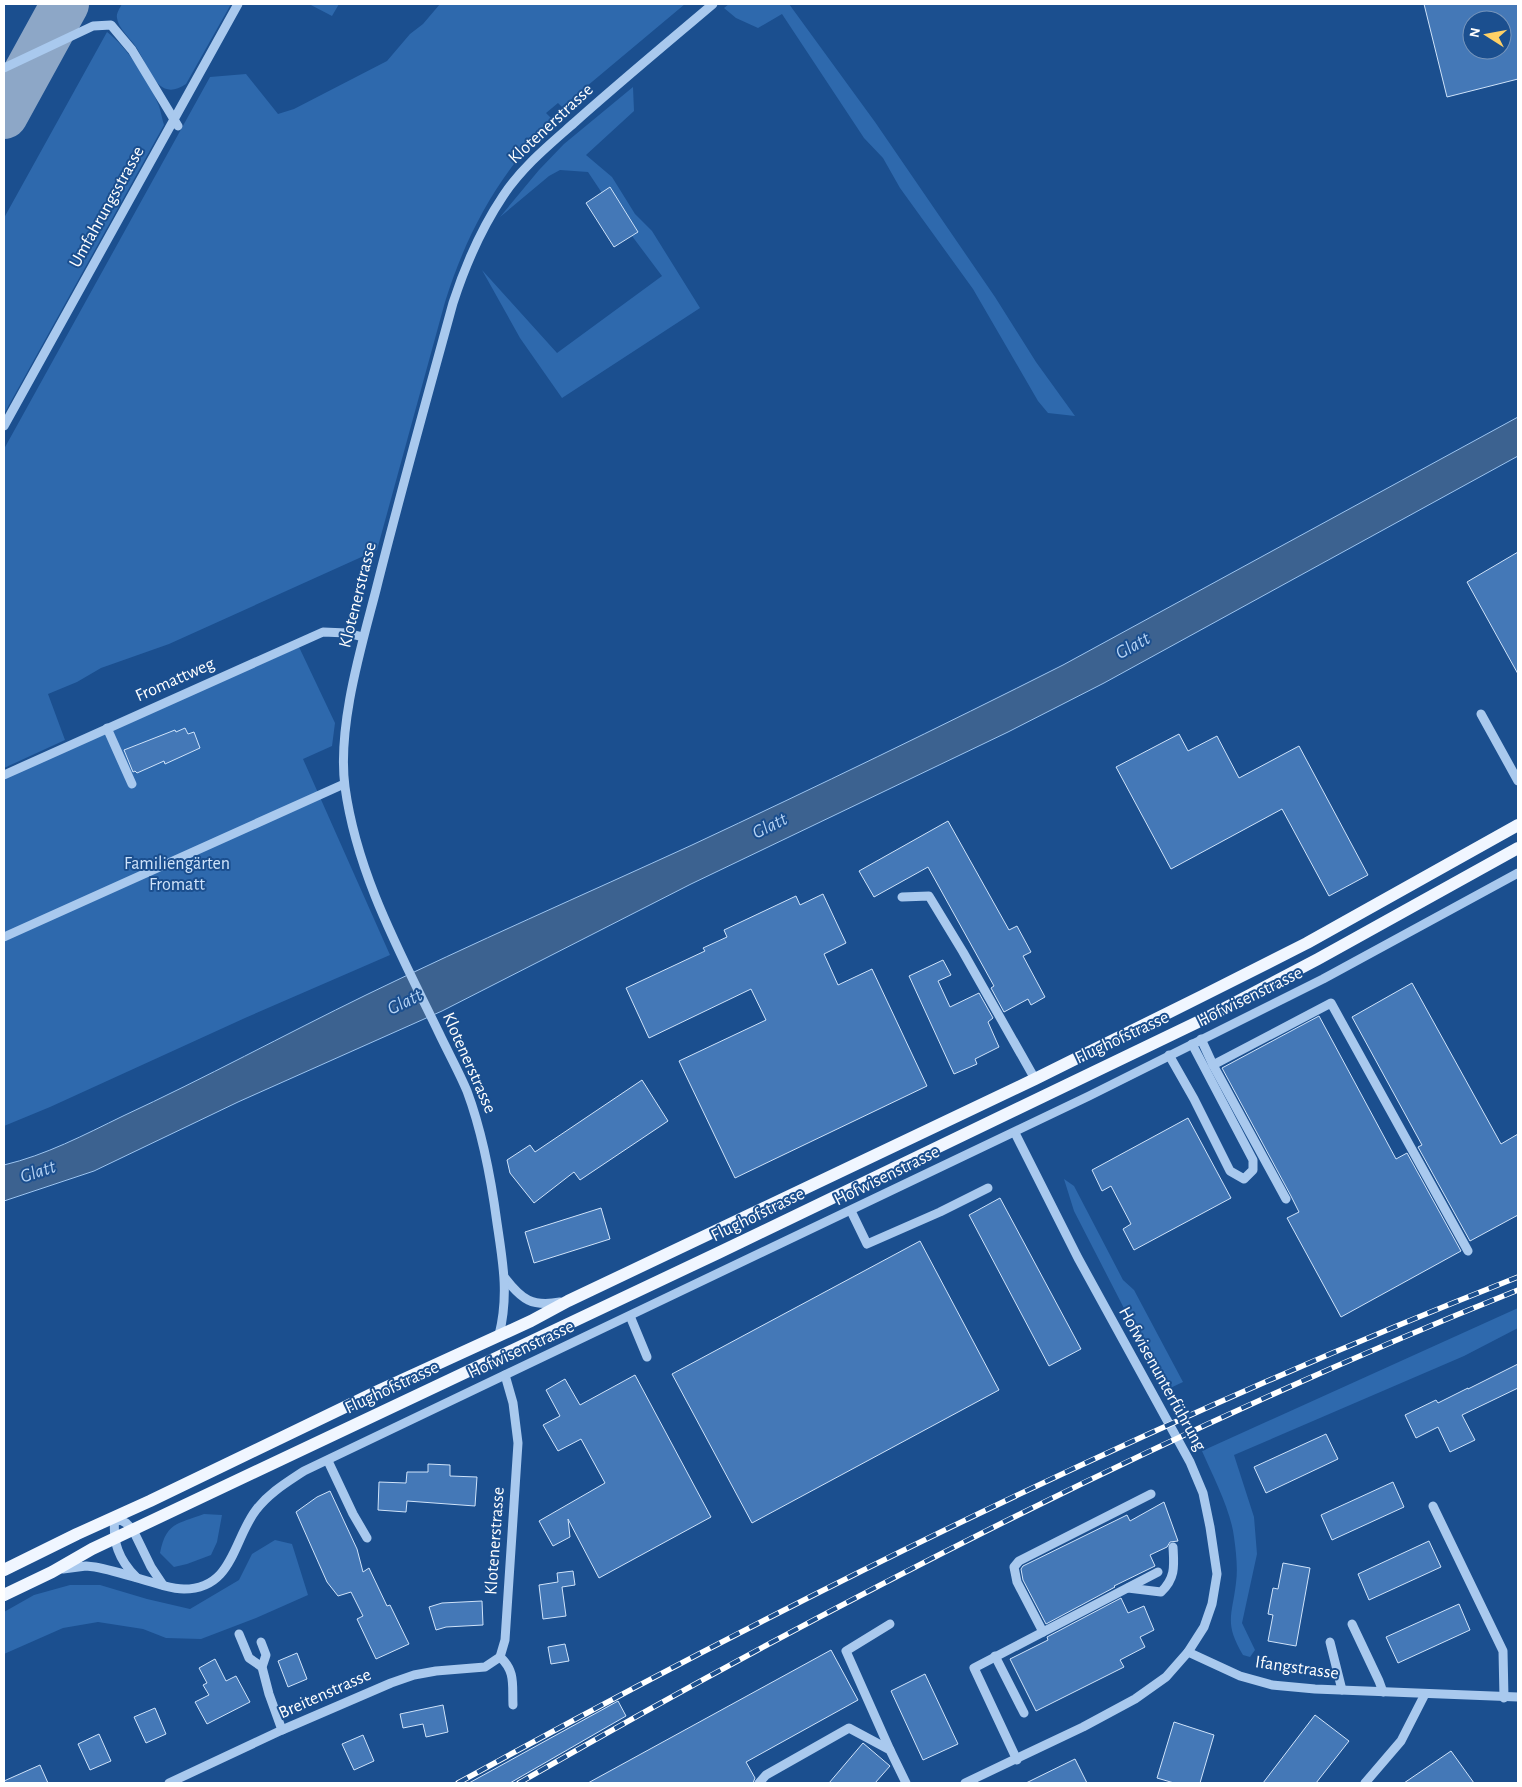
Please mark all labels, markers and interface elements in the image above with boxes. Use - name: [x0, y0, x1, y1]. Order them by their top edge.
- north arrow: [1462, 10, 1512, 60]
- text: N: [1467, 27, 1483, 39]
- street label: Klotenerstrasse: [505, 80, 597, 168]
- street label: Umfahrungsstrasse: [66, 143, 148, 271]
- street label: Klotenerstrasse: [336, 540, 380, 650]
- water label: Glatt: [1112, 629, 1154, 663]
- street label: Fromattweg: [133, 654, 217, 705]
- water label: Glatt: [749, 809, 791, 843]
- park label: Familiengärten Fromatt: [124, 855, 230, 894]
- street label: Hofwisenstrasse: [1194, 964, 1306, 1030]
- water label: Glatt: [384, 985, 426, 1019]
- street label: Flughofstrasse: [1072, 1008, 1172, 1068]
- street label: Klotenerstrasse: [439, 1010, 499, 1116]
- street label: Hofwisenstrasse: [831, 1143, 943, 1209]
- water label: Glatt: [18, 1157, 59, 1187]
- street label: Flughofstrasse: [708, 1185, 808, 1245]
- street label: Hofwisenunterführung: [1115, 1304, 1209, 1454]
- street label: Hofwisenstrasse: [465, 1318, 577, 1382]
- street label: Flughofstrasse: [342, 1358, 442, 1418]
- street label: Klotenerstrasse: [482, 1486, 508, 1596]
- street label: Ifangstrasse: [1254, 1653, 1340, 1683]
- street label: Breitenstrasse: [276, 1666, 374, 1722]

